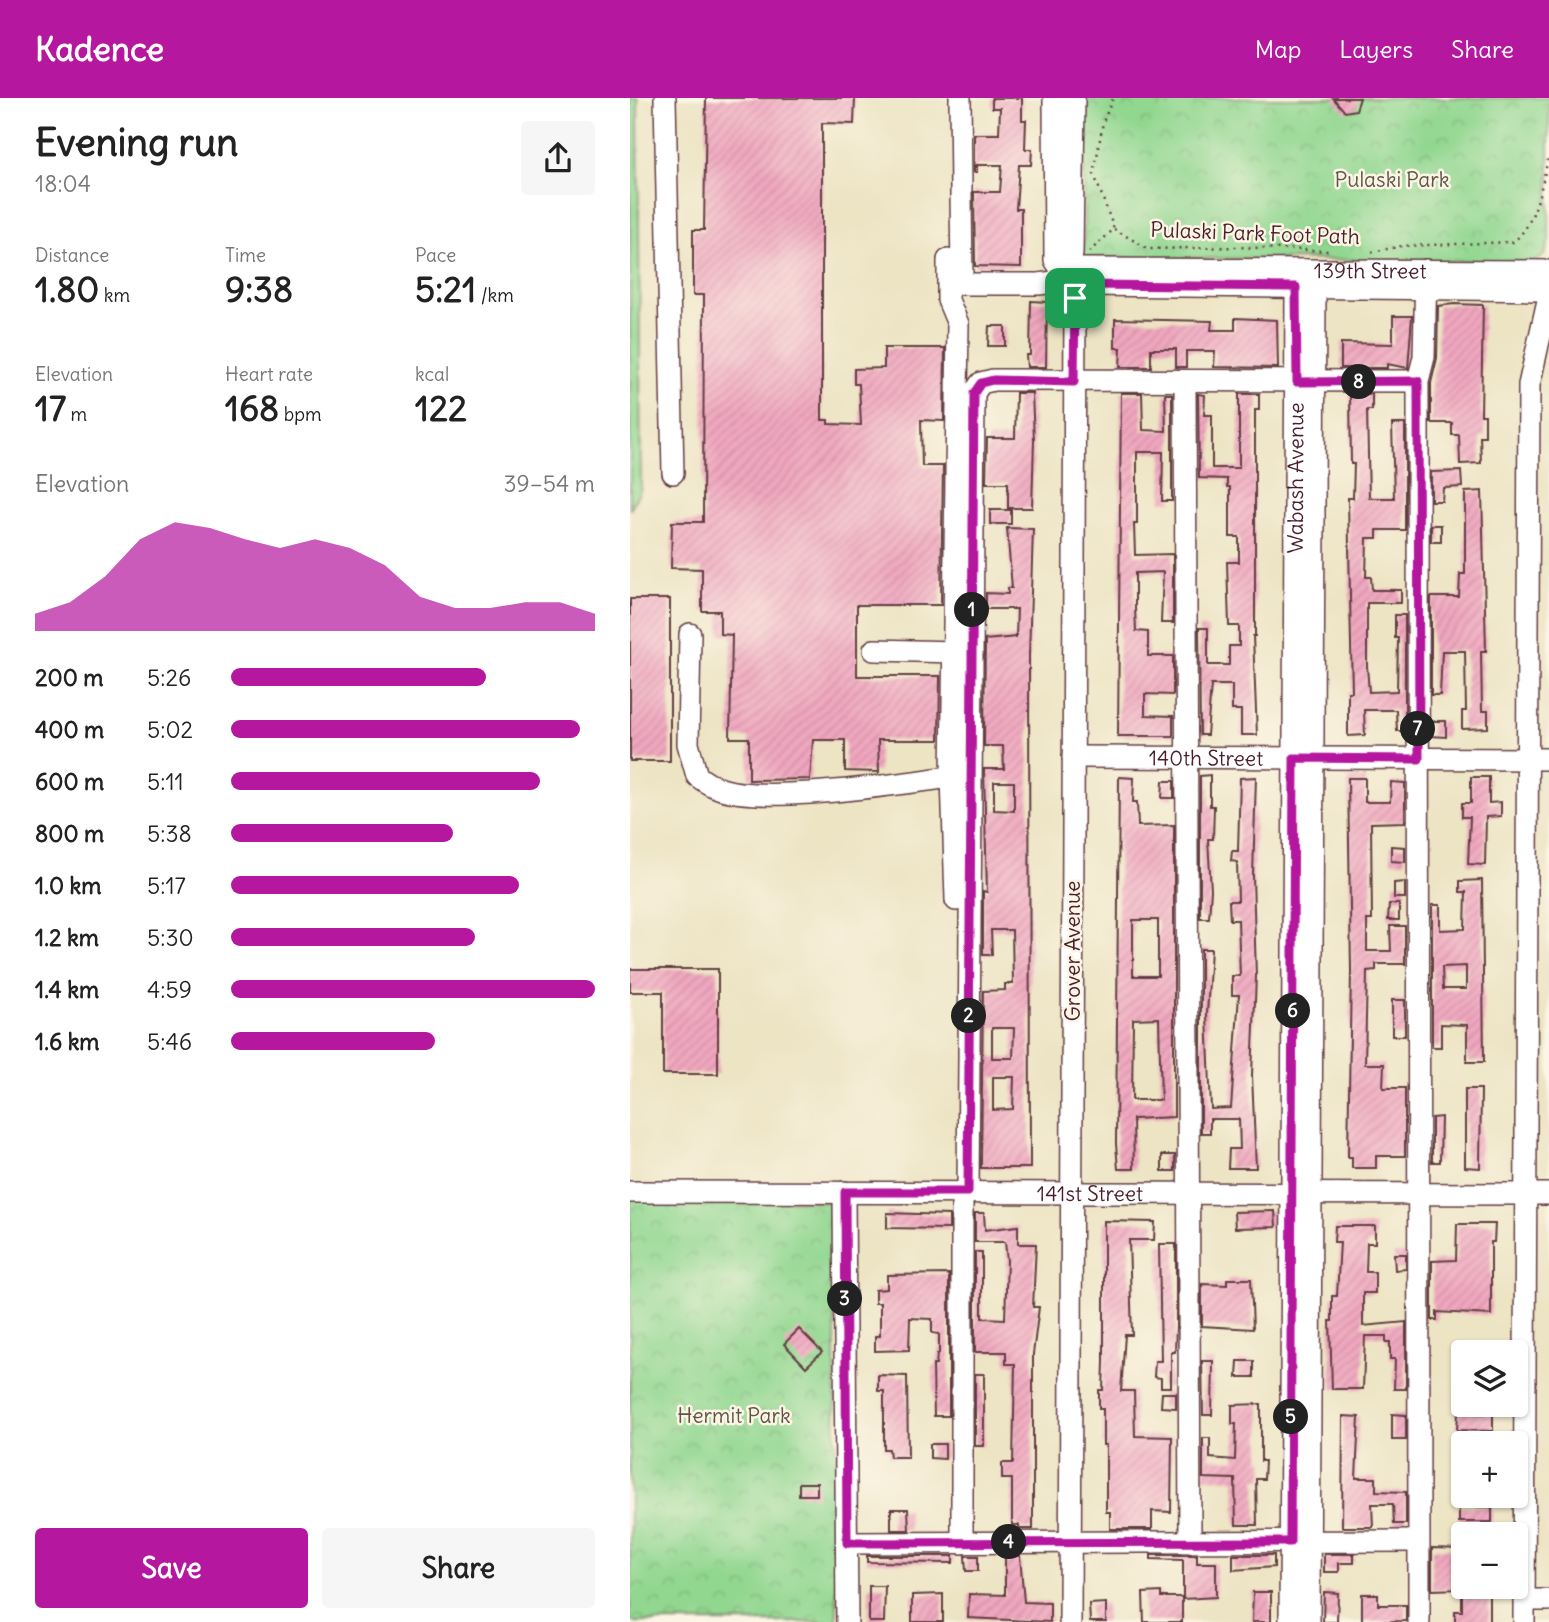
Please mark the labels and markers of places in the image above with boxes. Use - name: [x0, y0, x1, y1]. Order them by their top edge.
- pin: [1045, 268, 1105, 328]
- pin: 8: [1342, 364, 1376, 400]
- pin: 1: [954, 592, 990, 628]
- pin: 7: [1400, 712, 1436, 746]
- pin: 6: [1276, 993, 1310, 1028]
- pin: 2: [952, 998, 986, 1034]
- pin: 3: [828, 1282, 862, 1316]
- pin: 5: [1274, 1400, 1308, 1434]
- pin: 4: [992, 1524, 1026, 1560]

